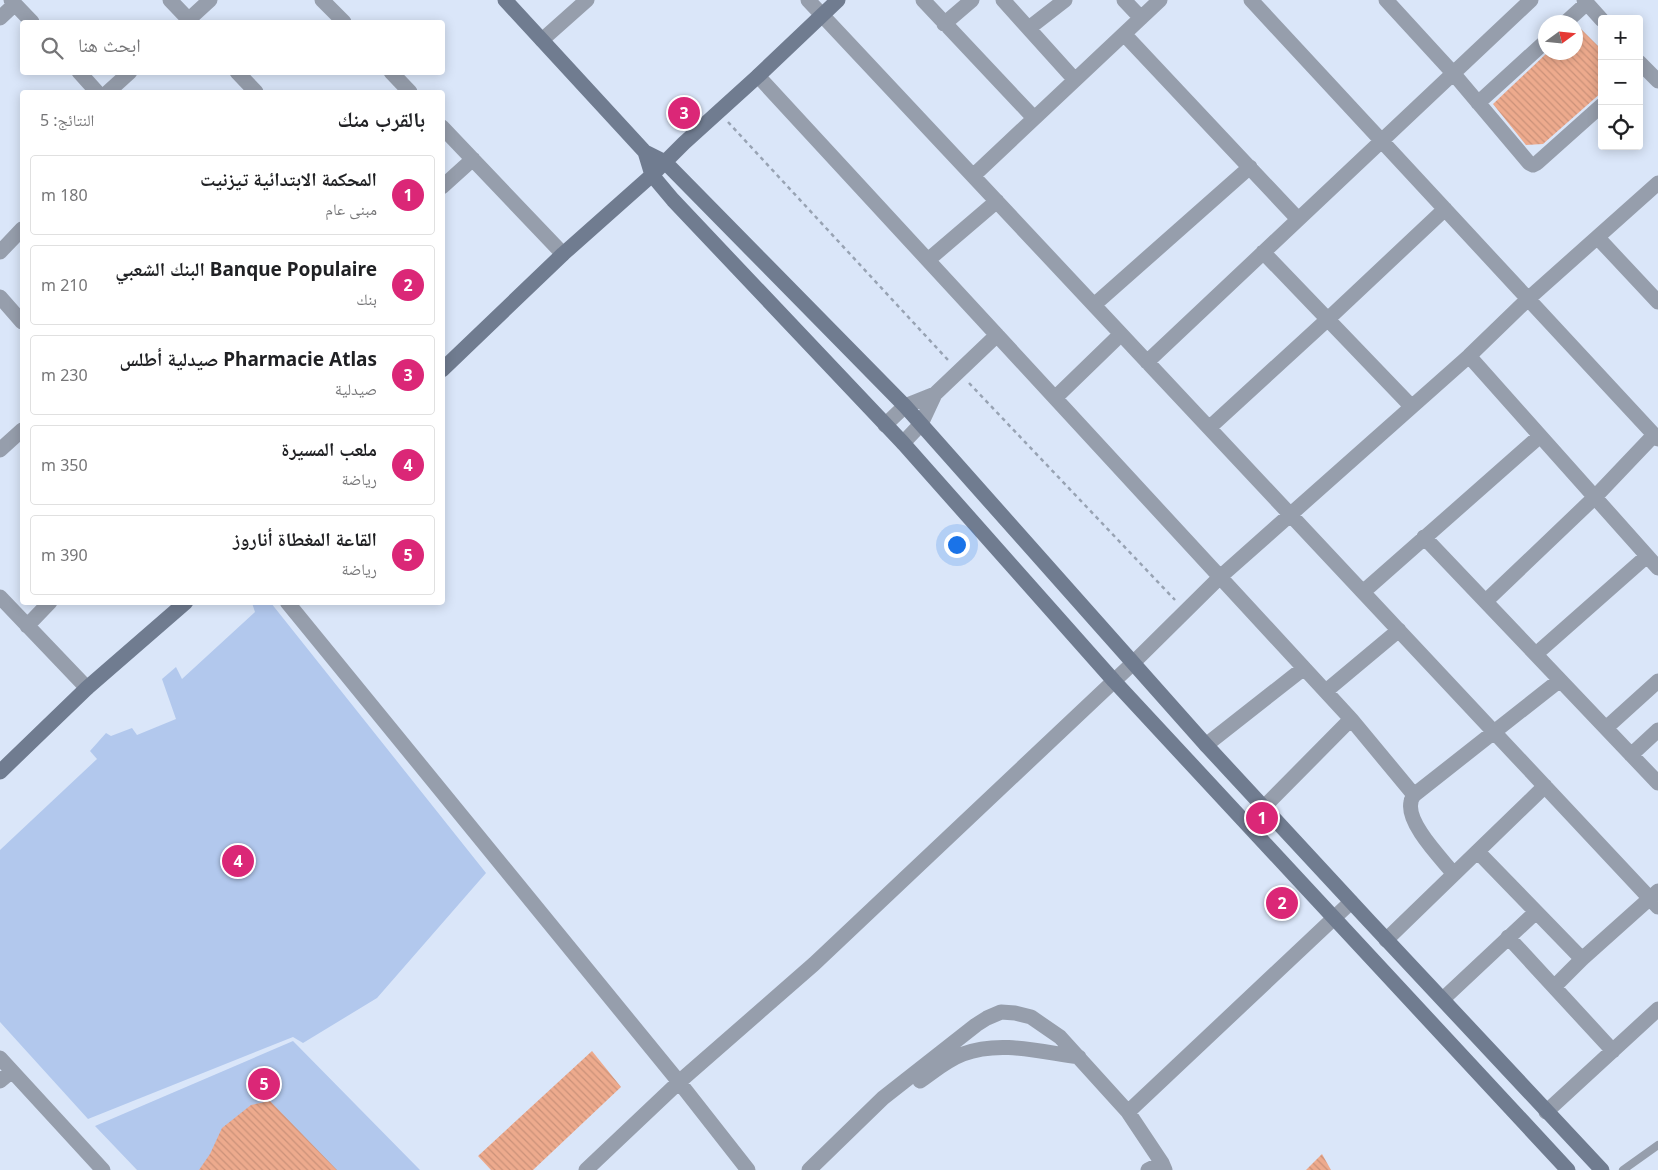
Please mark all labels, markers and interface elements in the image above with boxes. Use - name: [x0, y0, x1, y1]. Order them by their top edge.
- north arrow: [1538, 15, 1583, 60]
- map controls: [1598, 15, 1643, 150]
- button: +: [1598, 15, 1643, 60]
- search box: [20, 20, 445, 75]
- text: ابحث هنا: [78, 32, 141, 58]
- icon: search: [38, 34, 66, 62]
- button: −: [1598, 60, 1643, 105]
- pin: 3: [668, 94, 700, 132]
- text: بالقرب منك: [338, 105, 425, 133]
- button: locate: [1598, 105, 1643, 150]
- text: النتائج: 5: [40, 109, 94, 131]
- text: المحكمة الابتدائية تيزنيت: [200, 166, 377, 192]
- text: 180 m: [41, 184, 88, 206]
- text: 1: [403, 184, 413, 206]
- text: مبنى عام: [325, 198, 377, 220]
- text: Banque Populaire البنك الشعبي: [115, 256, 377, 282]
- text: 210 m: [41, 274, 88, 296]
- text: 2: [403, 274, 413, 296]
- text: بنك: [356, 288, 377, 310]
- text: Pharmacie Atlas صيدلية أطلس: [119, 346, 377, 372]
- text: 230 m: [41, 364, 88, 386]
- text: 3: [403, 364, 413, 386]
- text: صيدلية: [335, 378, 377, 400]
- text: ملعب المسيرة: [281, 436, 377, 462]
- text: 350 m: [41, 454, 88, 476]
- text: 4: [403, 454, 413, 476]
- text: رياضة: [341, 468, 377, 490]
- text: القاعة المغطاة أناروز: [233, 526, 377, 552]
- your location: [944, 532, 970, 558]
- text: 390 m: [41, 544, 88, 566]
- text: 5: [403, 544, 413, 566]
- text: رياضة: [341, 558, 377, 580]
- pin: 1: [1246, 799, 1278, 837]
- pin: 4: [222, 842, 254, 880]
- pin: 2: [1266, 884, 1298, 922]
- pin: 5: [248, 1065, 280, 1103]

